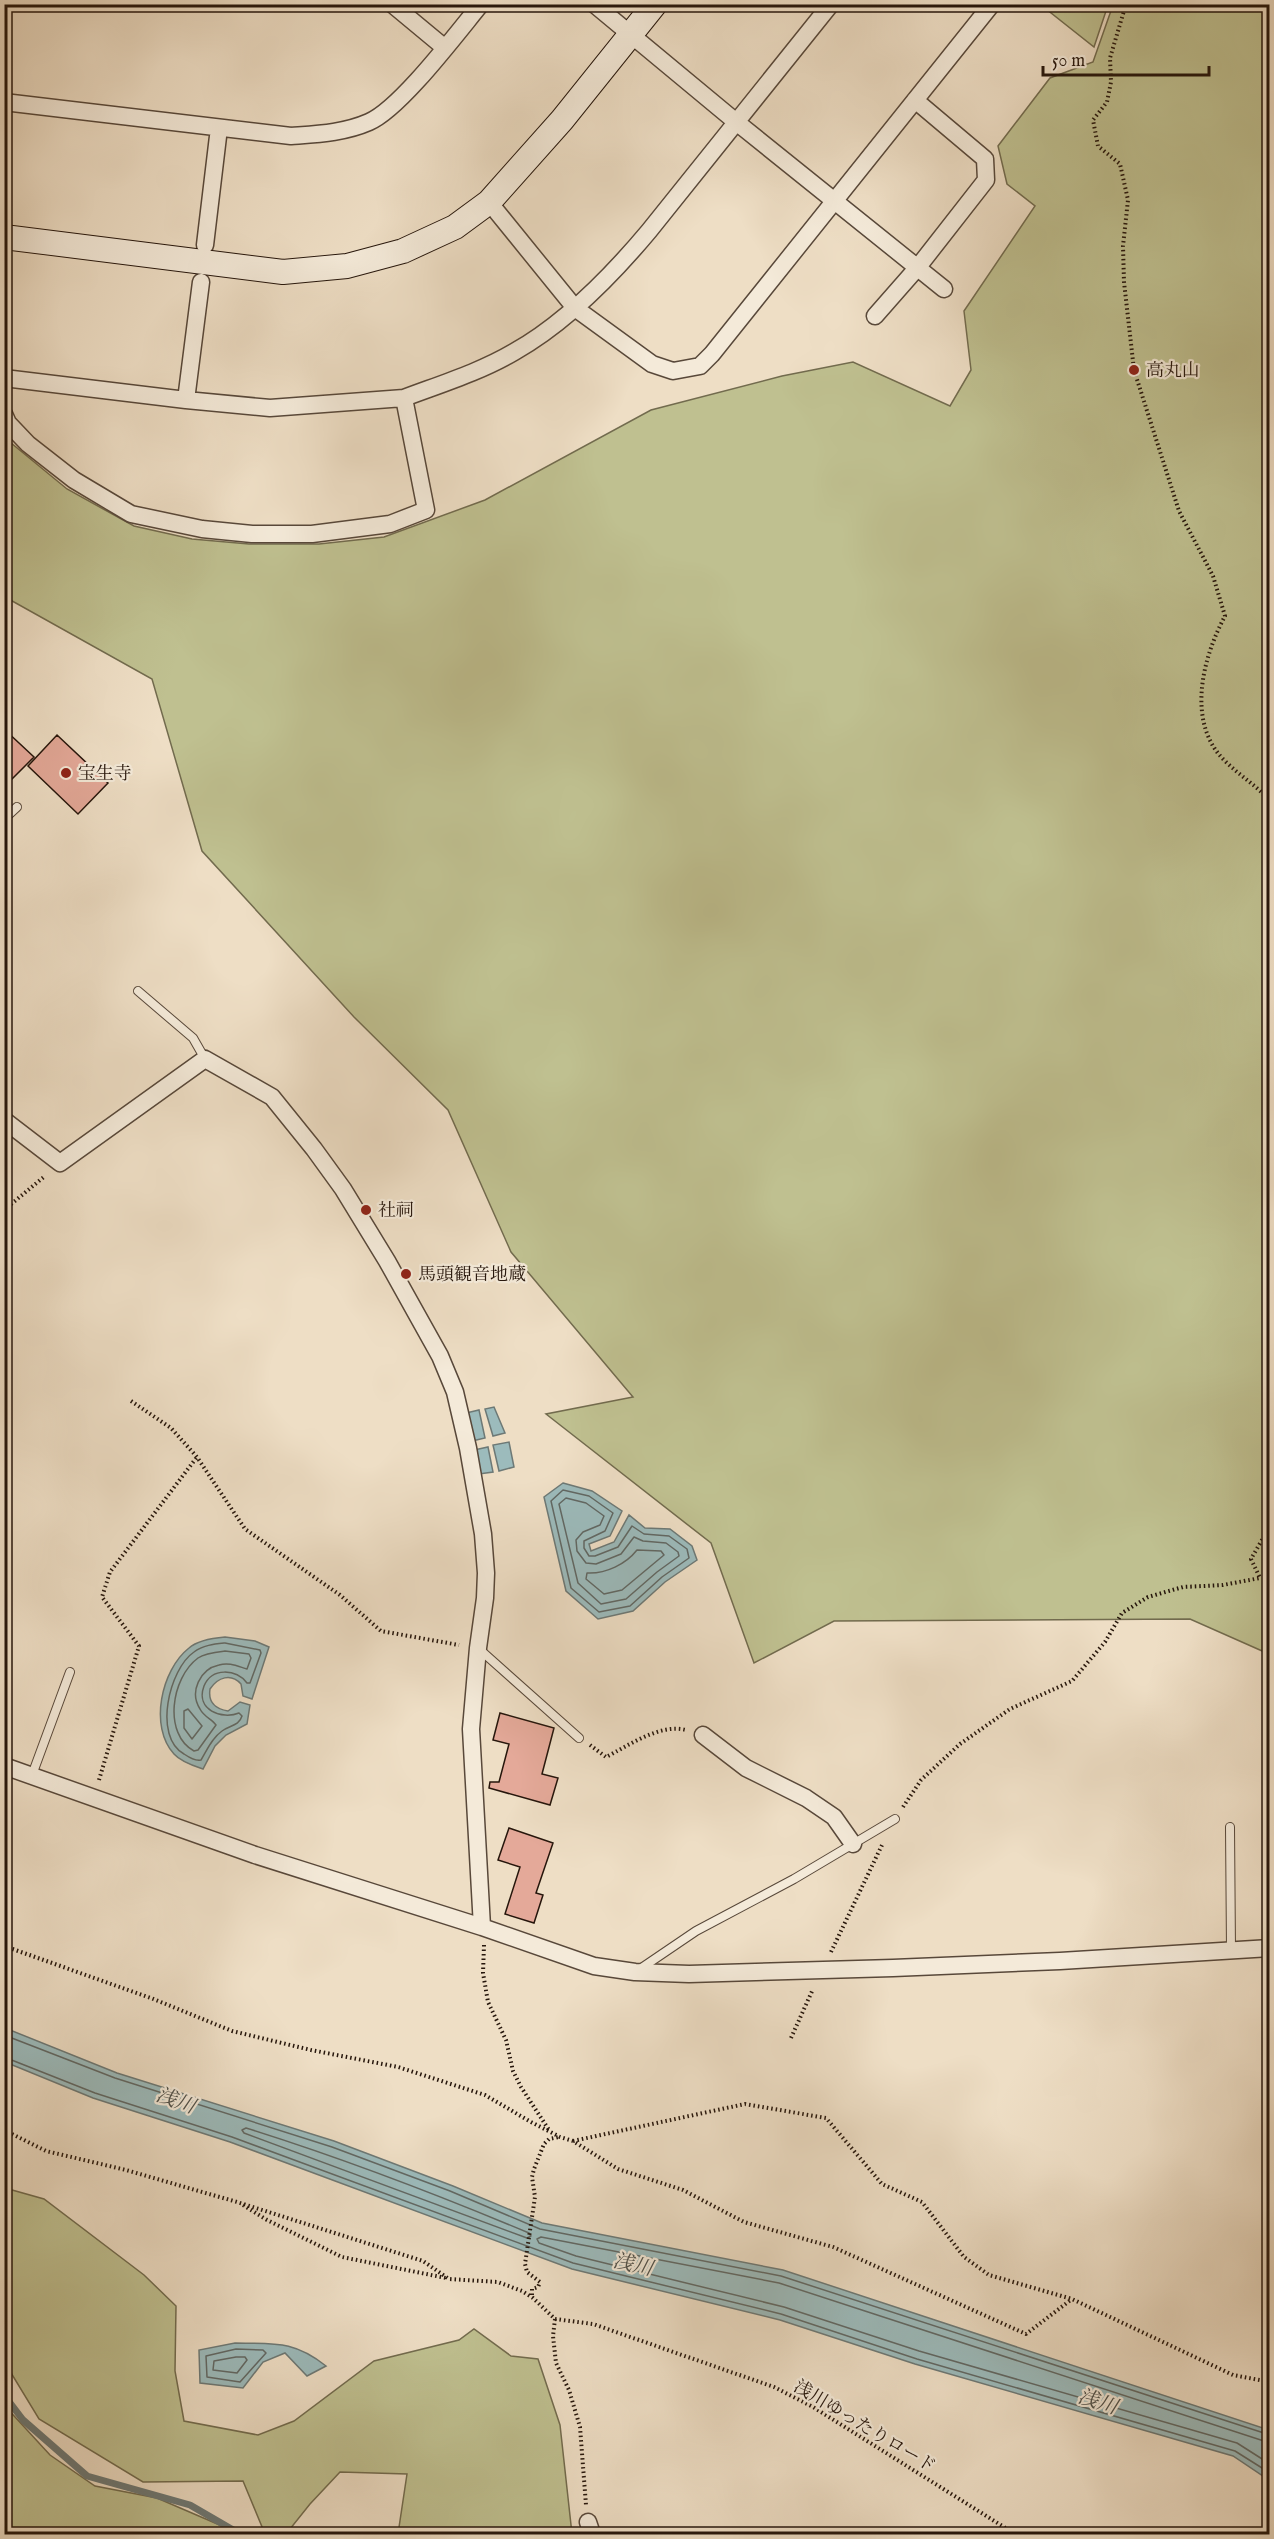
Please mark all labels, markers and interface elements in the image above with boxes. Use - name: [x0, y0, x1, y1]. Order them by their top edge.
- scale bar: [1043, 39, 1210, 77]
- text: 50 m: [1052, 50, 1085, 73]
- place label: 高丸山: [1146, 360, 1200, 383]
- marker: 高丸山: [1127, 363, 1141, 377]
- place label: 宝生寺: [78, 763, 132, 786]
- marker: 宝生寺: [59, 766, 73, 780]
- place label: 社祠: [378, 1200, 414, 1223]
- marker: 社祠: [359, 1203, 373, 1217]
- place label: 馬頭観音地蔵: [418, 1264, 526, 1287]
- marker: 馬頭観音地蔵: [399, 1267, 413, 1281]
- water label: 浅川: [152, 2083, 200, 2121]
- water label: 浅川: [610, 2249, 657, 2283]
- street label: 浅川ゆったりロード: [789, 2376, 940, 2479]
- water label: 浅川: [1075, 2384, 1122, 2421]

